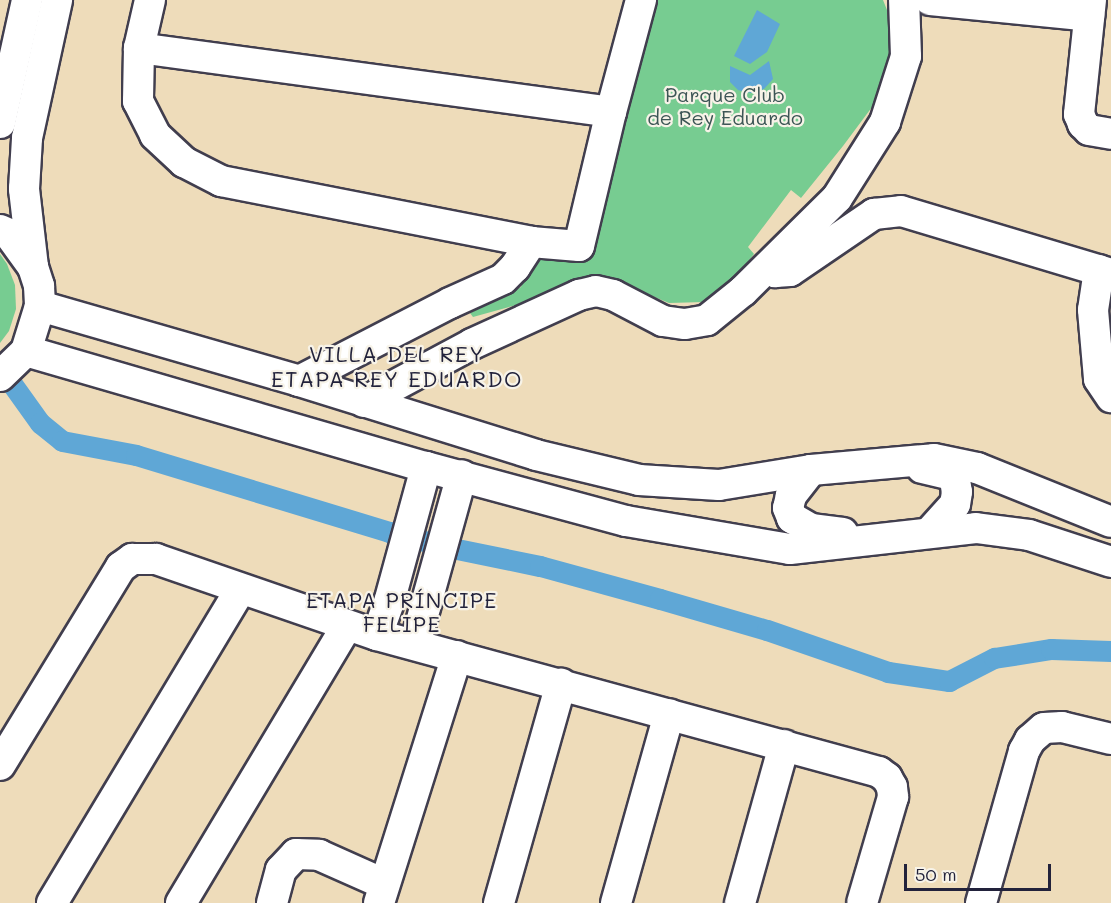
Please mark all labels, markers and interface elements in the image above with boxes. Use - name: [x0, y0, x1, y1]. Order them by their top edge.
- park label: Parque Club de Rey Eduardo: [647, 83, 803, 130]
- district label: VILLA DEL REY ETAPA REY EDUARDO: [271, 340, 523, 392]
- district label: ETAPA PRÍNCIPE FELIPE: [306, 587, 498, 637]
- scale bar: [907, 852, 1054, 890]
- text: 50 m: [915, 862, 957, 886]

